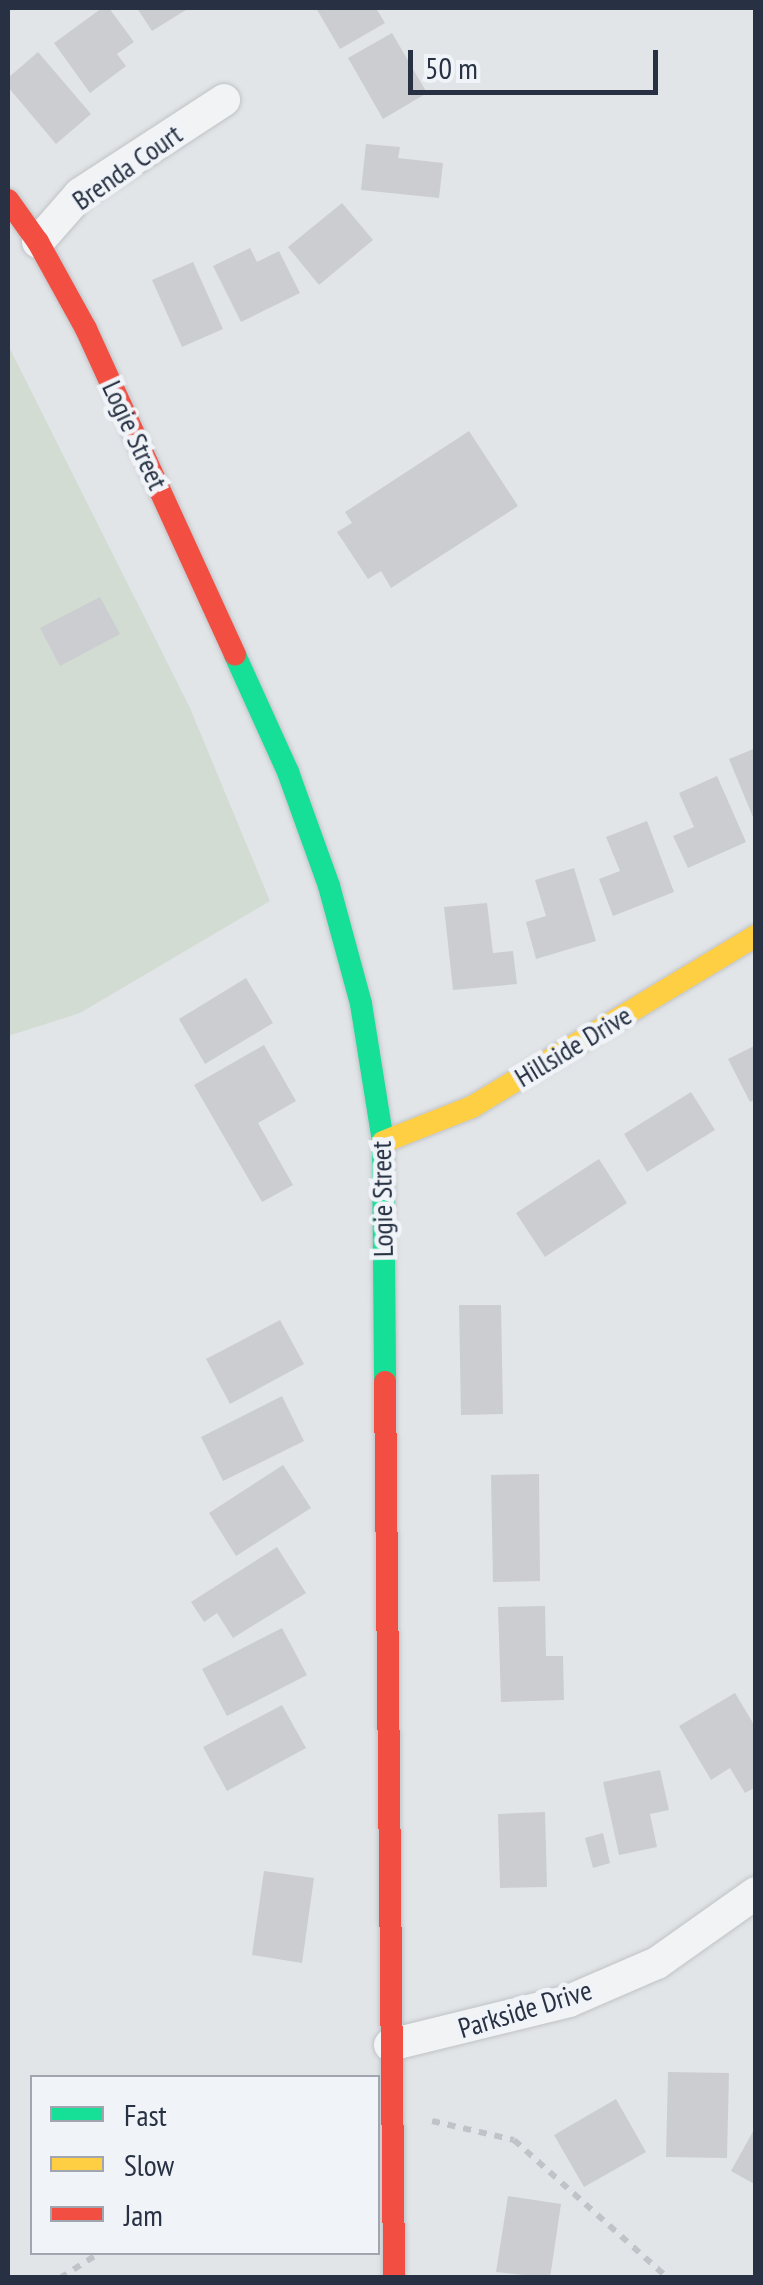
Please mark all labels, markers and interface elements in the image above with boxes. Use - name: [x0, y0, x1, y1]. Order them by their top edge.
- scale bar: [413, 30, 663, 92]
- text: 50 m: [425, 48, 478, 87]
- street label: Brenda Court: [66, 117, 188, 217]
- street label: Logie Street: [95, 375, 175, 495]
- street label: Hillside Drive: [509, 998, 637, 1094]
- street label: Logie Street: [364, 1141, 400, 1257]
- street label: Parkside Drive: [454, 1973, 596, 2045]
- legend: [30, 2075, 380, 2255]
- text: Fast: [124, 2095, 167, 2134]
- text: Slow: [124, 2145, 174, 2184]
- text: Jam: [124, 2195, 163, 2234]

